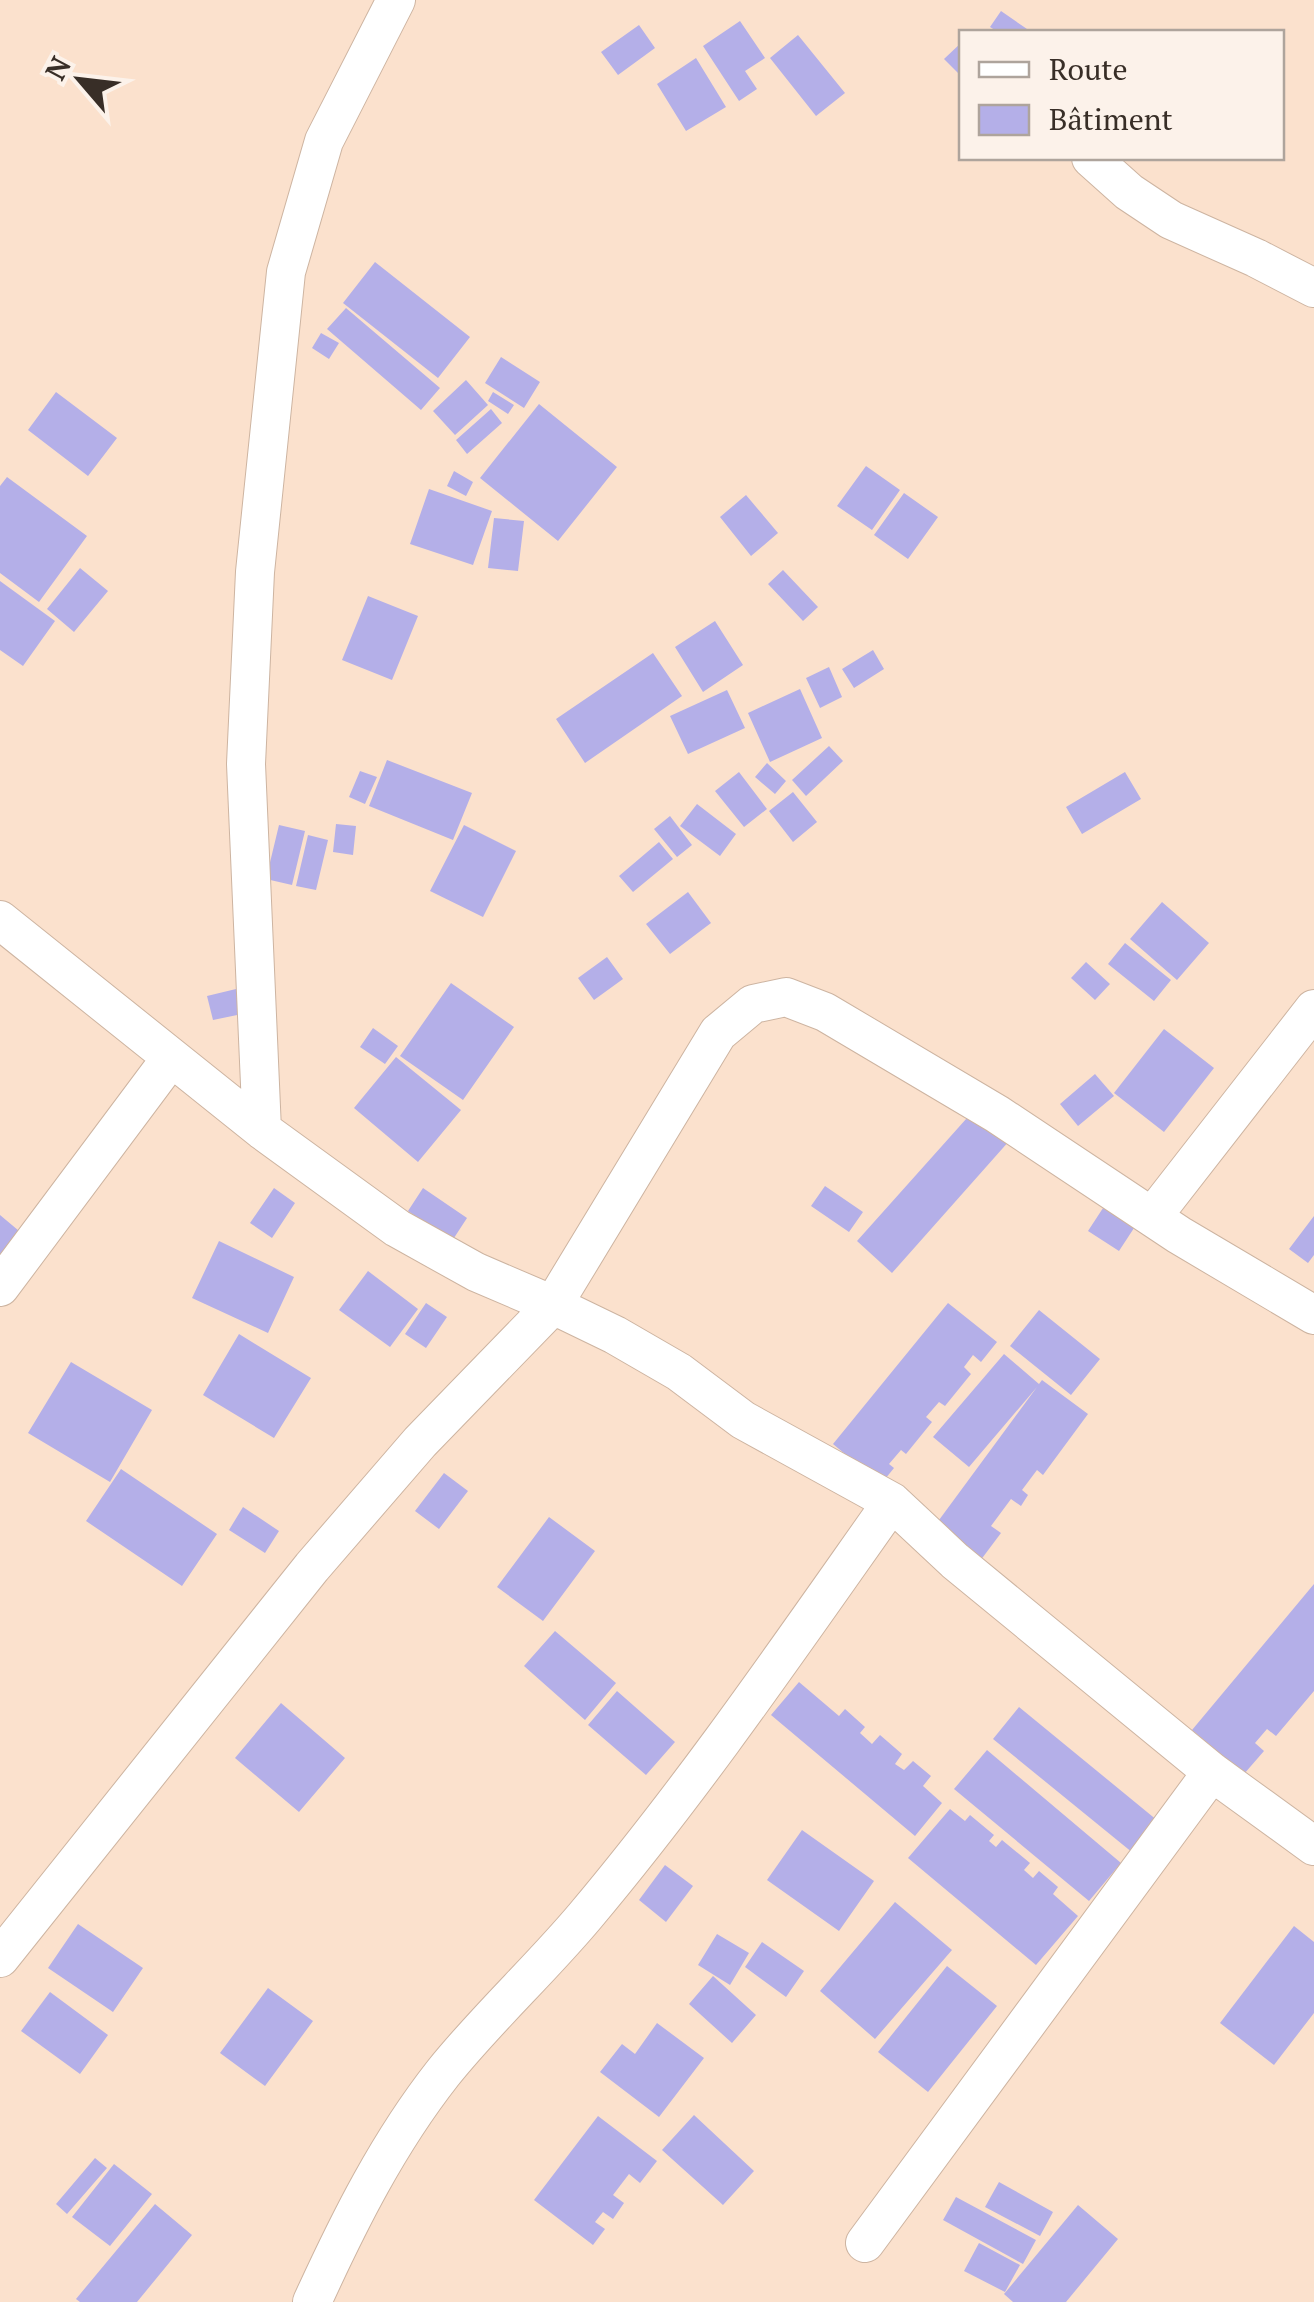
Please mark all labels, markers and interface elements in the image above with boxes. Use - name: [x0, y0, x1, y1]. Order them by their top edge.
- north arrow: [30, 30, 130, 130]
- legend: [959, 30, 1284, 160]
- text: Route: [1049, 49, 1128, 89]
- text: N: [36, 50, 79, 86]
- text: Bâtiment: [1049, 99, 1173, 139]

